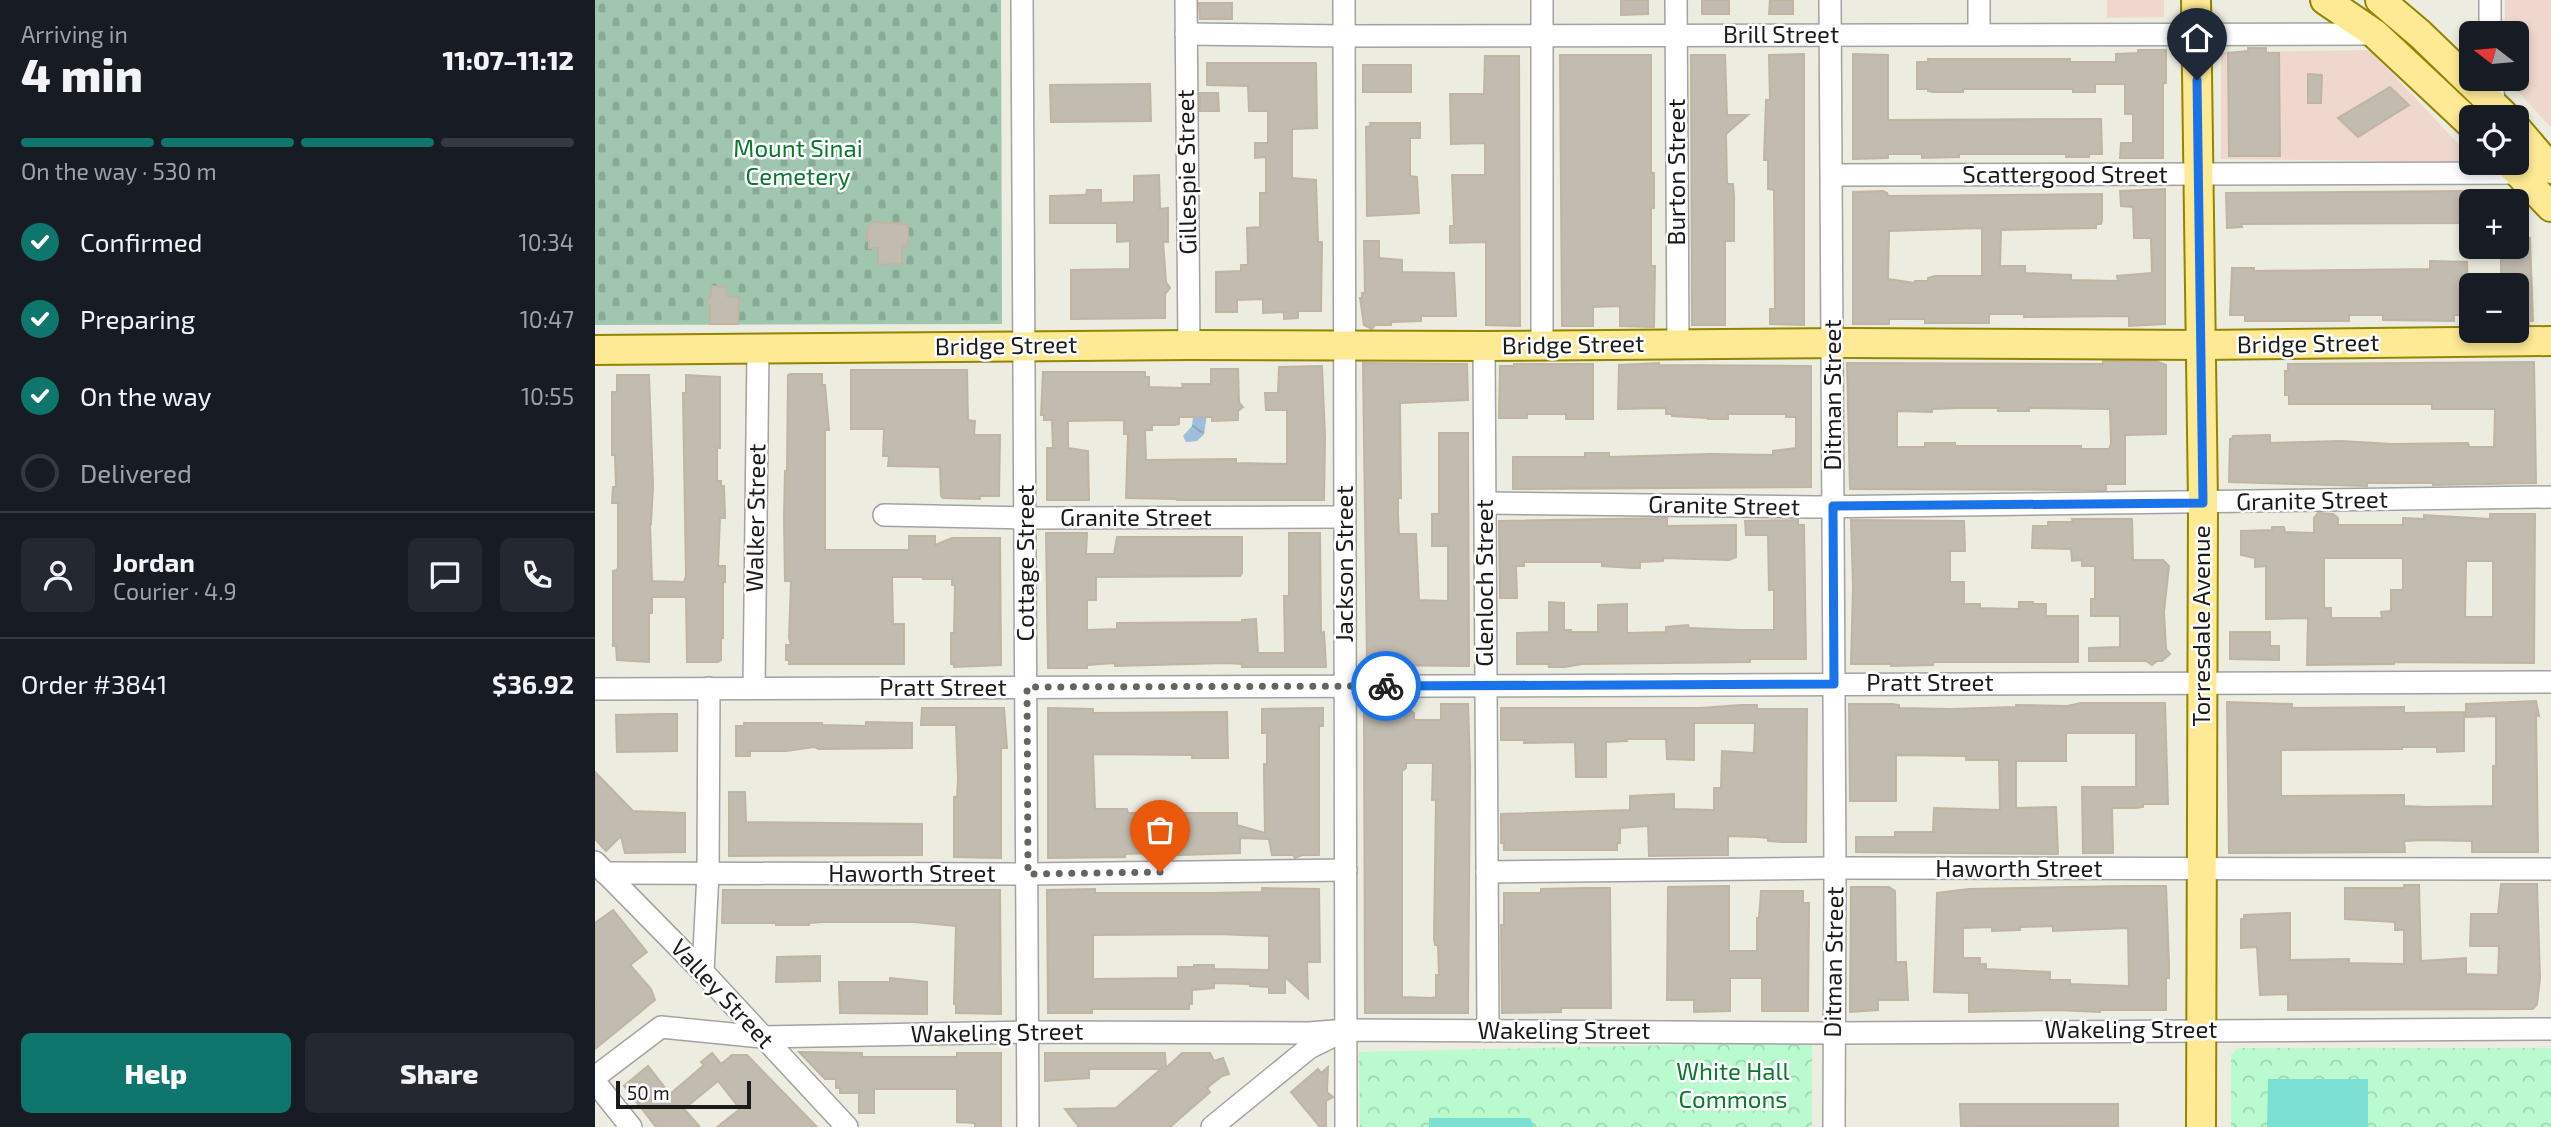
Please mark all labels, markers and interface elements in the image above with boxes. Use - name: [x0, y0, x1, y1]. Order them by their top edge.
- pin: [2167, 8, 2227, 80]
- street label: Brill Street: [1723, 19, 1839, 48]
- icon: home: [2178, 19, 2216, 57]
- text: Arriving in: [21, 20, 128, 48]
- north arrow: [2459, 21, 2529, 91]
- map controls: [2459, 21, 2529, 343]
- text: 11:07–11:12: [443, 44, 574, 75]
- text: 4 min: [21, 46, 143, 101]
- street label: Gillespie Street: [1170, 89, 1201, 255]
- street label: Burton Street: [1661, 99, 1690, 245]
- button: locate: [2459, 105, 2529, 175]
- park label: Mount Sinai Cemetery: [733, 133, 863, 190]
- text: On the way · 530 m: [21, 157, 217, 185]
- street label: Scattergood Street: [1962, 159, 2168, 188]
- button: +: [2459, 189, 2529, 259]
- icon: check: [21, 223, 59, 261]
- text: Confirmed: [80, 226, 203, 257]
- text: 10:34: [519, 228, 574, 256]
- button: −: [2459, 273, 2529, 343]
- icon: check: [21, 300, 59, 338]
- text: Preparing: [80, 303, 195, 334]
- text: 10:47: [520, 305, 574, 333]
- street label: Ditman Street: [1817, 319, 1846, 471]
- street label: Bridge Street: [2237, 327, 2379, 358]
- street label: Bridge Street: [1502, 328, 1644, 359]
- street label: Bridge Street: [935, 329, 1077, 360]
- icon: check: [21, 377, 59, 415]
- text: On the way: [80, 380, 211, 411]
- text: 10:55: [521, 382, 574, 410]
- street label: Walker Street: [739, 443, 770, 593]
- text: Delivered: [80, 457, 192, 488]
- street label: Granite Street: [2236, 484, 2388, 515]
- street label: Cottage Street: [1010, 485, 1039, 641]
- street label: Jackson Street: [1329, 485, 1358, 643]
- street label: Granite Street: [1648, 489, 1800, 520]
- street label: Glenloch Street: [1469, 499, 1498, 667]
- street label: Granite Street: [1060, 502, 1212, 531]
- street label: Torresdale Avenue: [2186, 525, 2215, 727]
- button: person: [21, 538, 95, 612]
- button: chat: [408, 538, 482, 612]
- button: phone: [500, 538, 574, 612]
- text: Jordan: [113, 546, 195, 577]
- text: Courier · 4.9: [113, 577, 237, 605]
- courier: [1351, 651, 1421, 721]
- icon: bike: [1367, 667, 1405, 705]
- street label: Pratt Street: [1866, 667, 1994, 696]
- text: Order #3841: [21, 668, 167, 699]
- text: $36.92: [492, 668, 574, 699]
- street label: Pratt Street: [879, 672, 1007, 701]
- pin: [1130, 800, 1190, 872]
- icon: bag: [1141, 811, 1179, 849]
- street label: Haworth Street: [1935, 853, 2103, 882]
- street label: Haworth Street: [828, 858, 996, 887]
- street label: Ditman Street: [1817, 886, 1848, 1038]
- street label: Valley Street: [665, 932, 781, 1053]
- street label: Wakeling Street: [2045, 1014, 2217, 1043]
- street label: Wakeling Street: [910, 1015, 1084, 1048]
- street label: Wakeling Street: [1478, 1015, 1650, 1044]
- button: Help: [21, 1033, 291, 1113]
- button: Share: [305, 1033, 574, 1113]
- park label: White Hall Commons: [1676, 1056, 1790, 1113]
- scale bar: [616, 1078, 751, 1110]
- text: 50 m: [627, 1081, 670, 1104]

